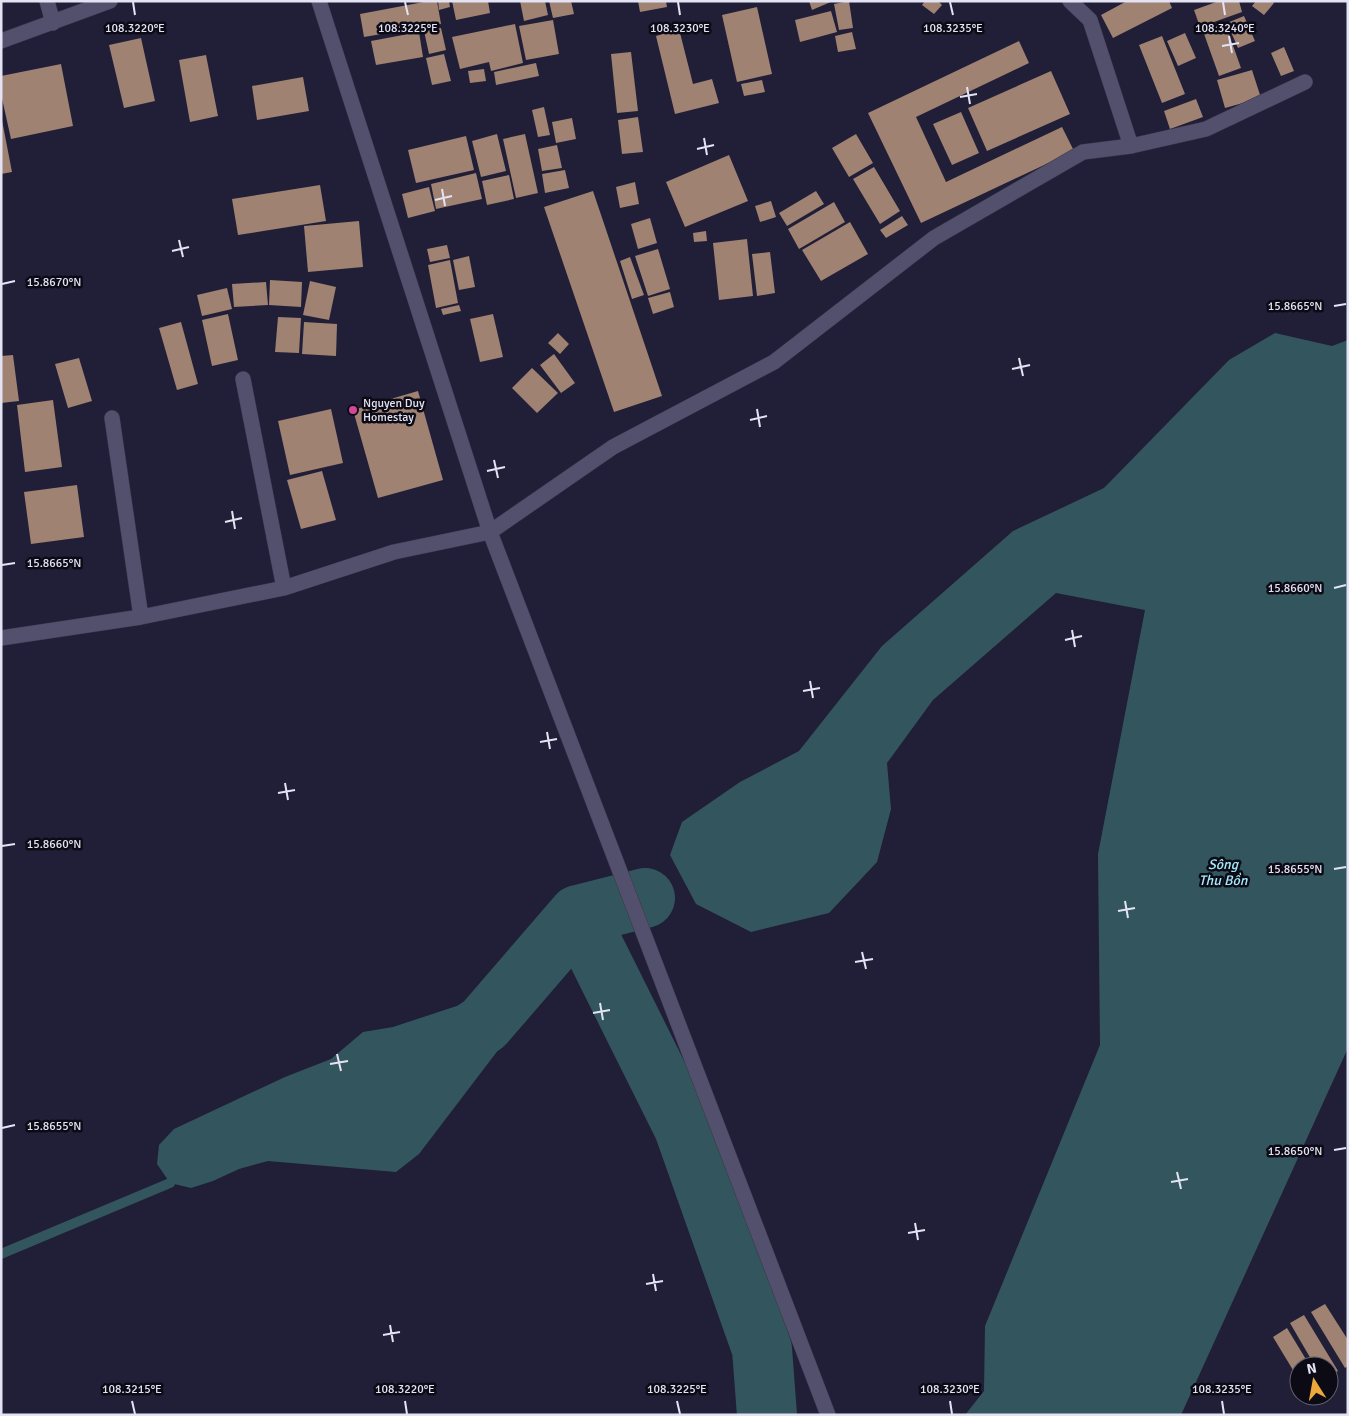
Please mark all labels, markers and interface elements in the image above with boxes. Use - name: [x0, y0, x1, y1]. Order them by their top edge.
- text: 108.3220°E: [105, 21, 165, 36]
- text: 108.3225°E: [378, 21, 438, 36]
- text: 108.3230°E: [650, 21, 710, 36]
- text: 108.3235°E: [923, 21, 983, 36]
- text: 108.3240°E: [1195, 21, 1255, 36]
- text: 15.8670°N: [27, 275, 81, 290]
- text: 15.8665°N: [1268, 299, 1322, 314]
- place label: Nguyen Duy Homestay: [363, 396, 425, 425]
- marker: Nguyen Duy Homestay: [347, 404, 359, 416]
- text: 15.8665°N: [27, 556, 81, 571]
- text: 15.8660°N: [1268, 581, 1322, 596]
- text: 15.8660°N: [27, 837, 81, 852]
- water label: Sông Thu Bồn: [1199, 856, 1248, 889]
- text: 15.8655°N: [1268, 862, 1322, 877]
- text: 15.8655°N: [27, 1119, 81, 1134]
- text: 15.8650°N: [1268, 1144, 1322, 1159]
- north arrow: [1289, 1356, 1339, 1406]
- text: N: [1305, 1359, 1318, 1378]
- text: 108.3215°E: [102, 1382, 162, 1397]
- text: 108.3220°E: [375, 1382, 435, 1397]
- text: 108.3225°E: [647, 1382, 707, 1397]
- text: 108.3230°E: [920, 1382, 980, 1397]
- text: 108.3235°E: [1192, 1382, 1252, 1397]

